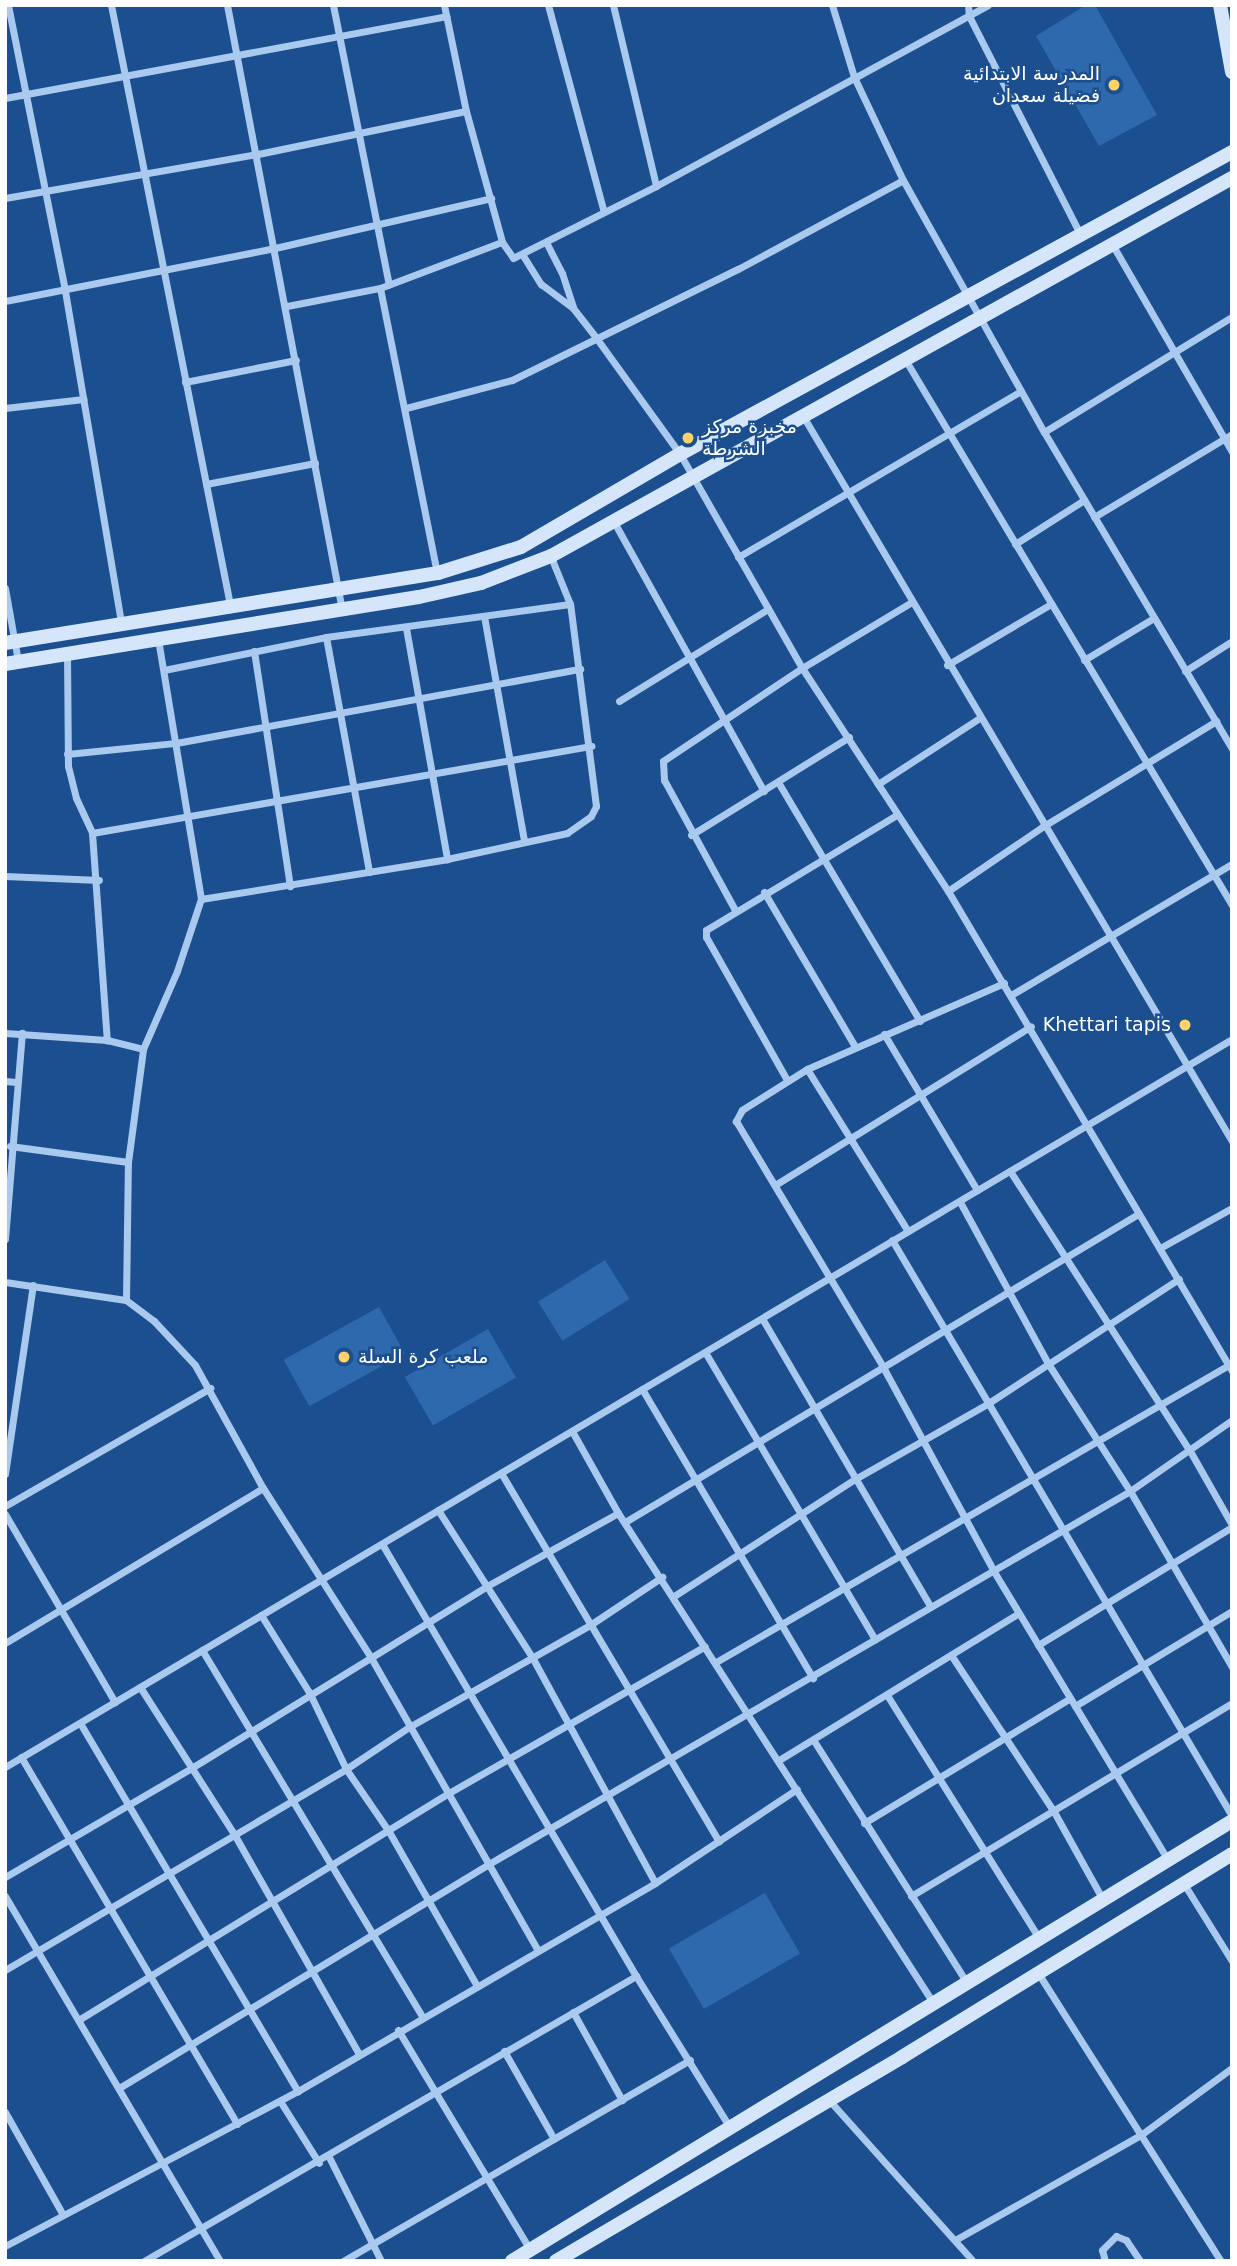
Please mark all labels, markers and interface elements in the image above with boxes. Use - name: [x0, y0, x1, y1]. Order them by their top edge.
- place label: المدرسة الابتدائية فضيلة سعدان: [963, 63, 1100, 107]
- marker: المدرسة الابتدائية فضيلة سعدان: [1106, 77, 1122, 93]
- place label: مخبزة مركز الشرطة: [702, 416, 797, 460]
- marker: مخبزة مركز الشرطة: [680, 430, 696, 446]
- place label: Khettari tapis: [1043, 1014, 1171, 1036]
- marker: Khettari tapis: [1177, 1017, 1193, 1033]
- place label: ملعب كرة السلة: [358, 1346, 488, 1368]
- marker: ملعب كرة السلة: [336, 1349, 352, 1365]

